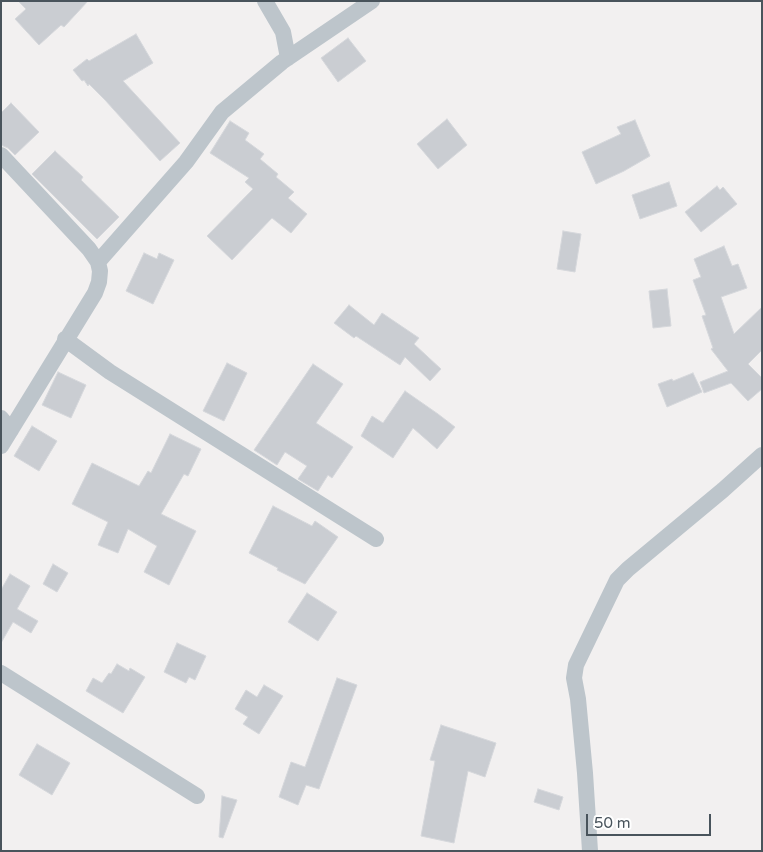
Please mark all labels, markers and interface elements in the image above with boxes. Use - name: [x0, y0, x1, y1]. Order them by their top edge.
- scale bar: [588, 804, 713, 836]
- text: 50 m: [594, 814, 631, 832]

